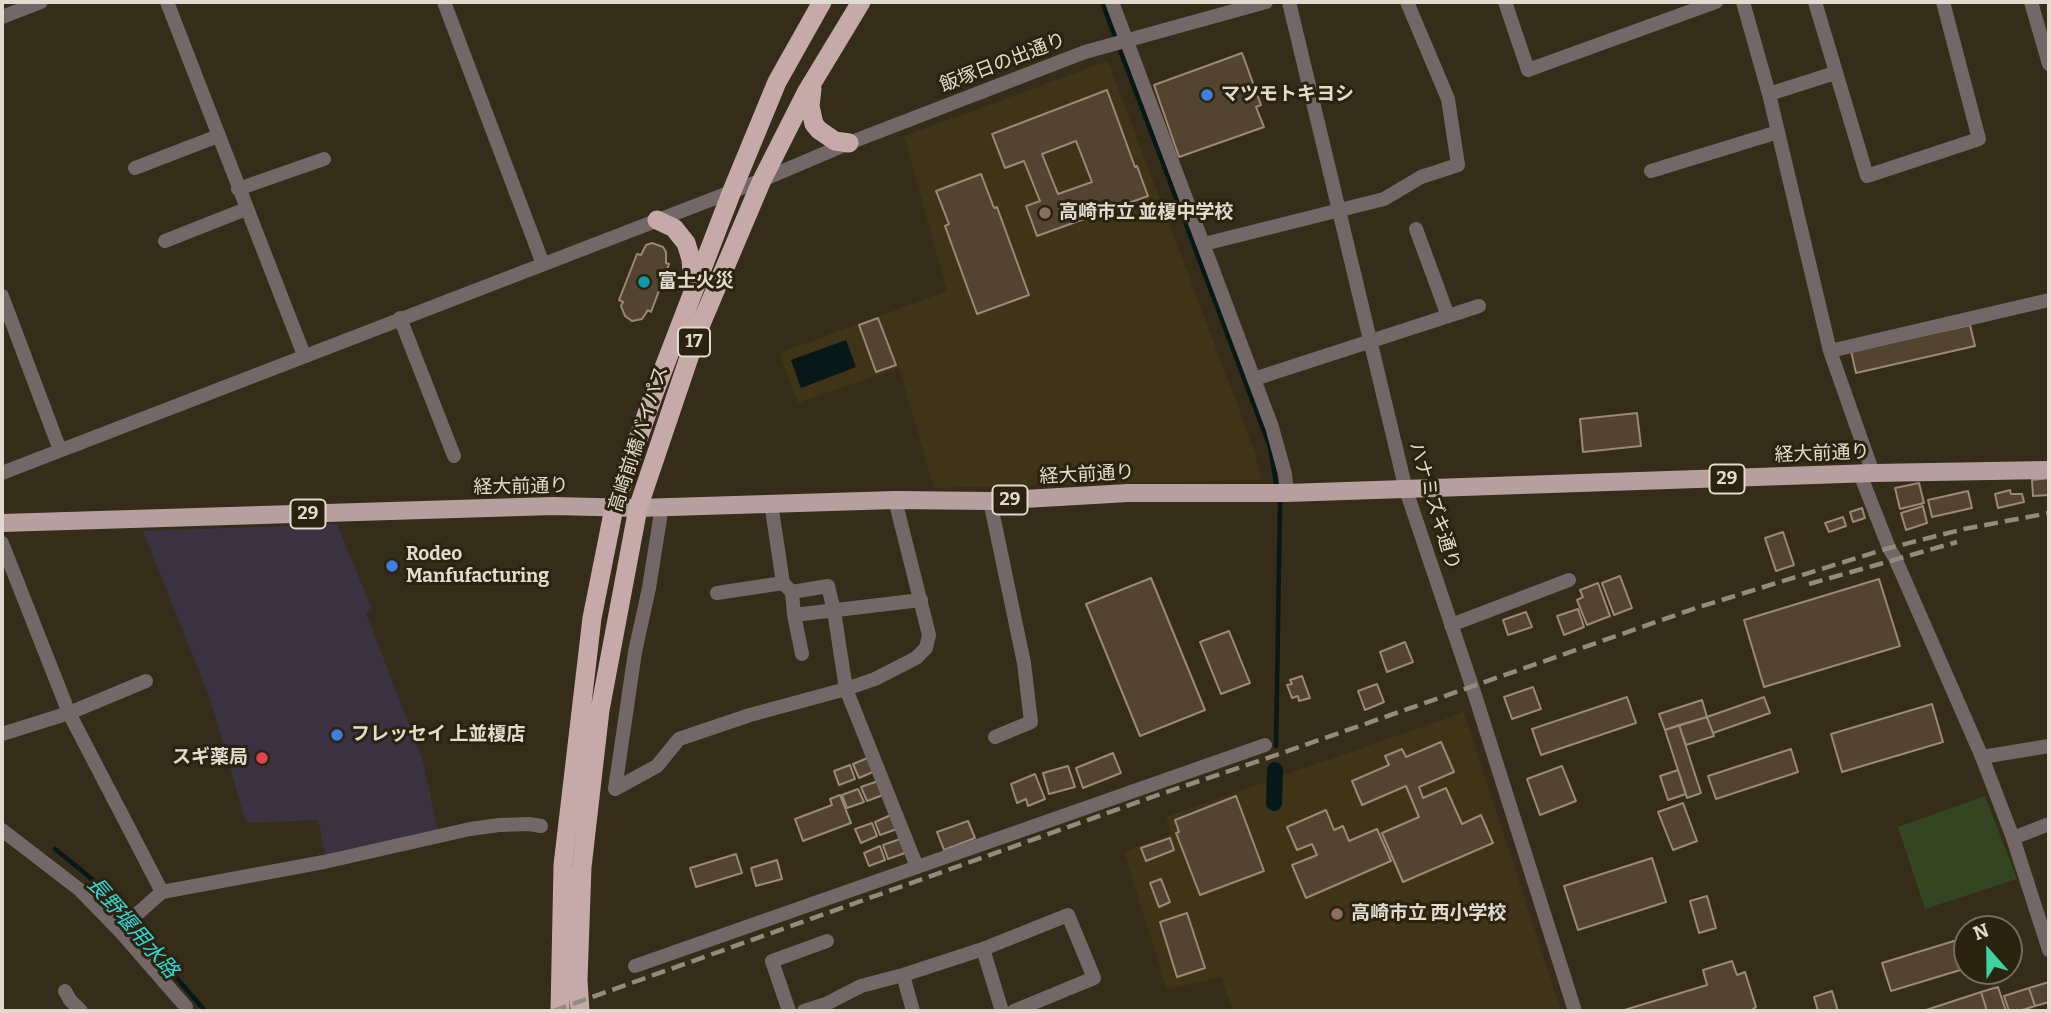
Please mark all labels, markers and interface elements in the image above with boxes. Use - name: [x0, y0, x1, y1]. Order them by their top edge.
- street label: 飯塚日の出通り: [937, 29, 1069, 97]
- place label: マツモトキヨシ: [1221, 84, 1354, 106]
- marker: マツモトキヨシ: [1199, 87, 1215, 103]
- place label: 高崎市立 並榎中学校: [1059, 202, 1233, 224]
- marker: 高崎市立 並榎中学校: [1037, 205, 1053, 221]
- place label: 富士火災: [658, 271, 734, 293]
- marker: 富士火災: [636, 274, 652, 290]
- road number: 17: [678, 328, 710, 356]
- street label: 高崎前橋バイパス: [605, 363, 673, 515]
- street label: ハナミズキ通り: [1404, 439, 1464, 573]
- street label: 経大前通り: [1774, 441, 1870, 467]
- street label: 経大前通り: [1039, 461, 1135, 489]
- road number: 29: [1710, 464, 1744, 494]
- street label: 経大前通り: [473, 475, 569, 499]
- road number: 29: [992, 486, 1028, 514]
- road number: 29: [290, 500, 326, 528]
- place label: Rodeo Manfufacturing: [406, 544, 549, 588]
- marker: Rodeo Manfufacturing: [384, 558, 400, 574]
- place label: フレッセイ 上並榎店: [351, 724, 525, 746]
- marker: フレッセイ 上並榎店: [329, 727, 345, 743]
- place label: スギ薬局: [172, 747, 248, 769]
- marker: スギ薬局: [254, 750, 270, 766]
- water label: 長野堰用水路: [81, 872, 183, 984]
- place label: 高崎市立 西小学校: [1351, 903, 1506, 925]
- marker: 高崎市立 西小学校: [1329, 906, 1345, 922]
- north arrow: [1953, 915, 2023, 985]
- text: N: [1970, 918, 1992, 945]

